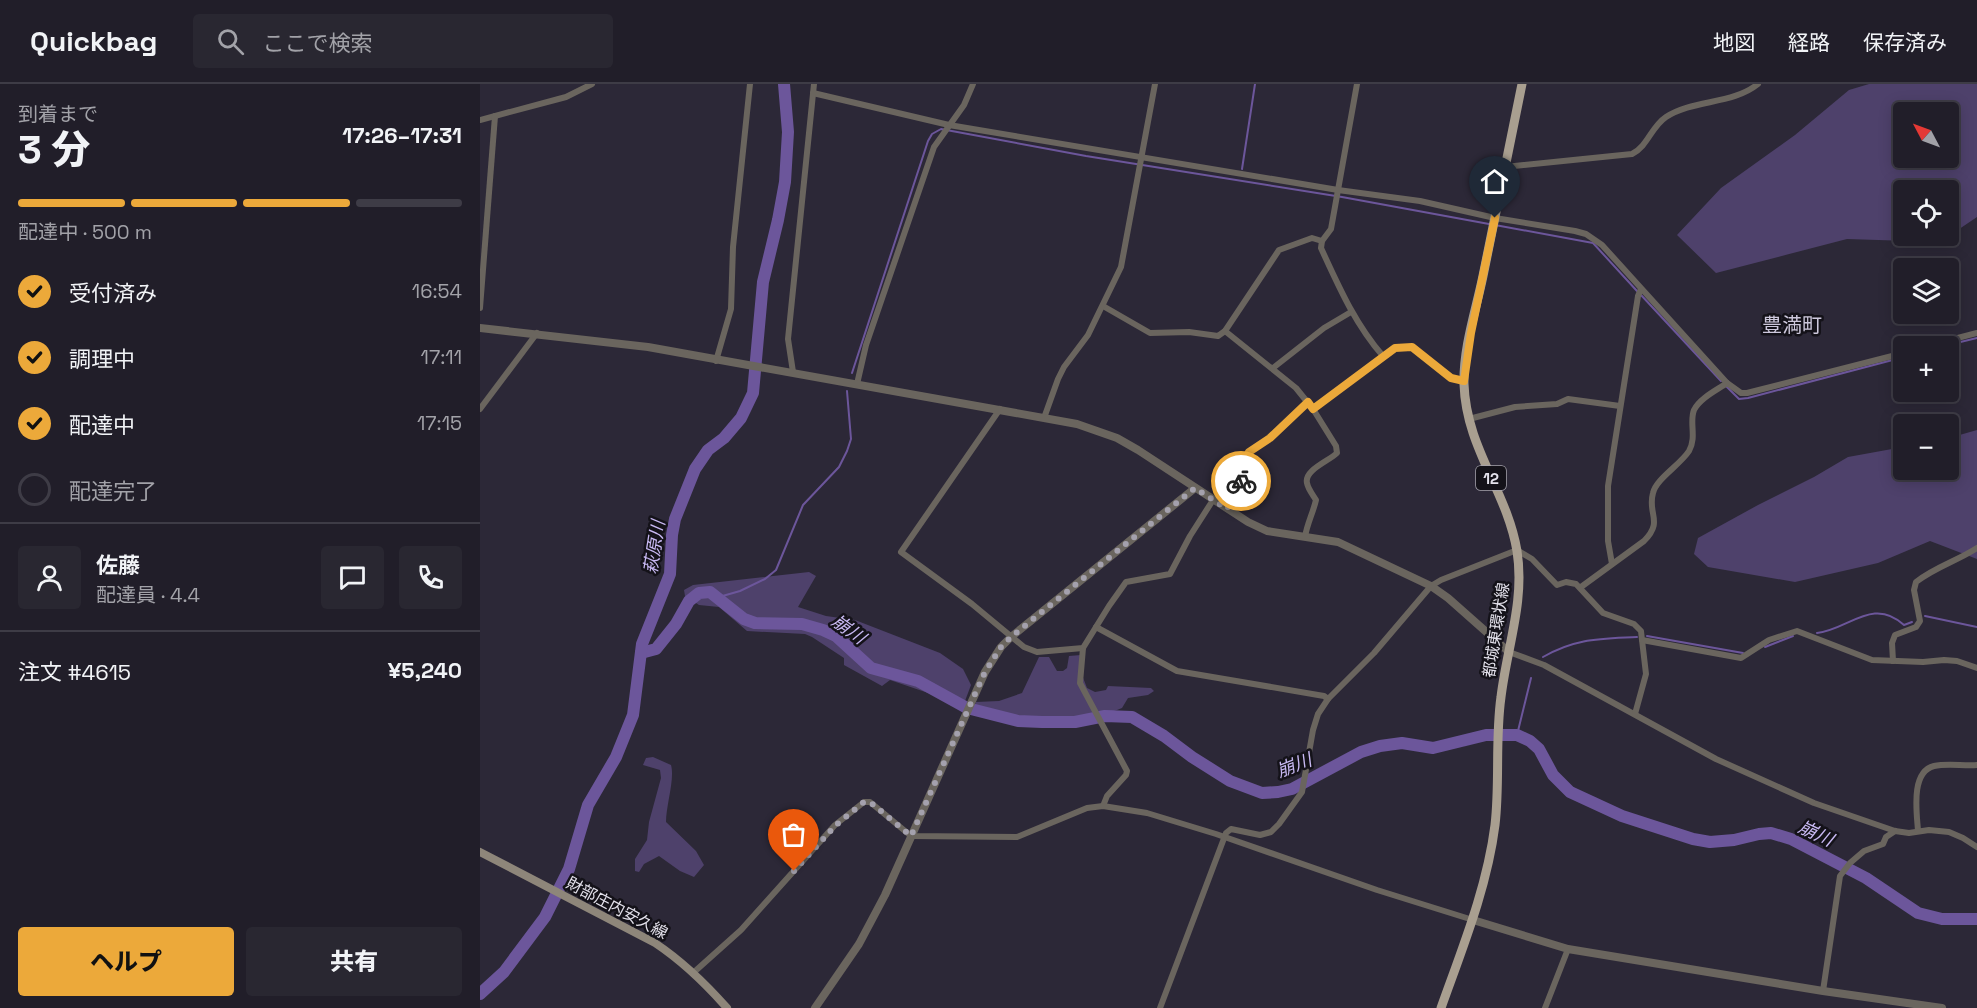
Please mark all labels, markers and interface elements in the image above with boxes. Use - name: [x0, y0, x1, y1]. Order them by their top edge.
- search box: [193, 14, 613, 68]
- text: Quickbag: [30, 23, 157, 59]
- icon: search: [214, 25, 247, 58]
- text: ここで検索: [262, 29, 372, 57]
- text: 地図: [1713, 29, 1755, 56]
- text: 経路: [1788, 29, 1830, 56]
- text: 保存済み: [1863, 29, 1947, 56]
- text: 到着まで: [18, 101, 98, 127]
- north arrow: [1893, 102, 1959, 168]
- map controls: [1893, 102, 1959, 480]
- text: 17:26–17:31: [342, 121, 462, 149]
- text: 3 分: [18, 125, 91, 174]
- pin: [1469, 156, 1520, 218]
- icon: home: [1478, 165, 1511, 198]
- button: locate: [1893, 180, 1959, 246]
- text: 配達中 · 500 m: [18, 219, 152, 245]
- button: layers: [1893, 258, 1959, 324]
- icon: check: [18, 275, 51, 308]
- text: 16:54: [412, 278, 462, 304]
- text: 受付済み: [69, 279, 157, 307]
- district label: 豊満町: [1762, 312, 1822, 338]
- button: +: [1893, 336, 1959, 402]
- icon: check: [18, 341, 51, 374]
- text: 17:11: [421, 344, 462, 370]
- text: 調理中: [69, 345, 135, 373]
- icon: check: [18, 407, 51, 440]
- text: 17:15: [417, 410, 462, 436]
- text: 配達中: [69, 411, 135, 439]
- button: −: [1893, 414, 1959, 480]
- courier: [1211, 451, 1271, 511]
- icon: bike: [1225, 465, 1258, 498]
- road number: 12: [1476, 466, 1506, 490]
- text: 配達完了: [69, 477, 157, 505]
- water label: 萩原川: [638, 517, 670, 575]
- button: person: [18, 546, 81, 609]
- button: chat: [321, 546, 384, 609]
- button: phone: [399, 546, 462, 609]
- text: 佐藤: [96, 551, 140, 579]
- street label: 都城東環状線: [1478, 581, 1514, 679]
- text: 配達員 · 4.4: [96, 582, 200, 608]
- water label: 崩川: [828, 609, 872, 650]
- text: ¥5,240: [388, 656, 462, 684]
- text: 注文 #4615: [18, 658, 131, 686]
- water label: 崩川: [1273, 747, 1317, 782]
- pin: [768, 809, 819, 871]
- water label: 崩川: [1795, 815, 1839, 852]
- icon: bag: [777, 818, 810, 851]
- street label: 財部庄内安久線: [563, 872, 671, 944]
- button: ヘルプ: [18, 927, 234, 996]
- button: 共有: [246, 927, 462, 996]

